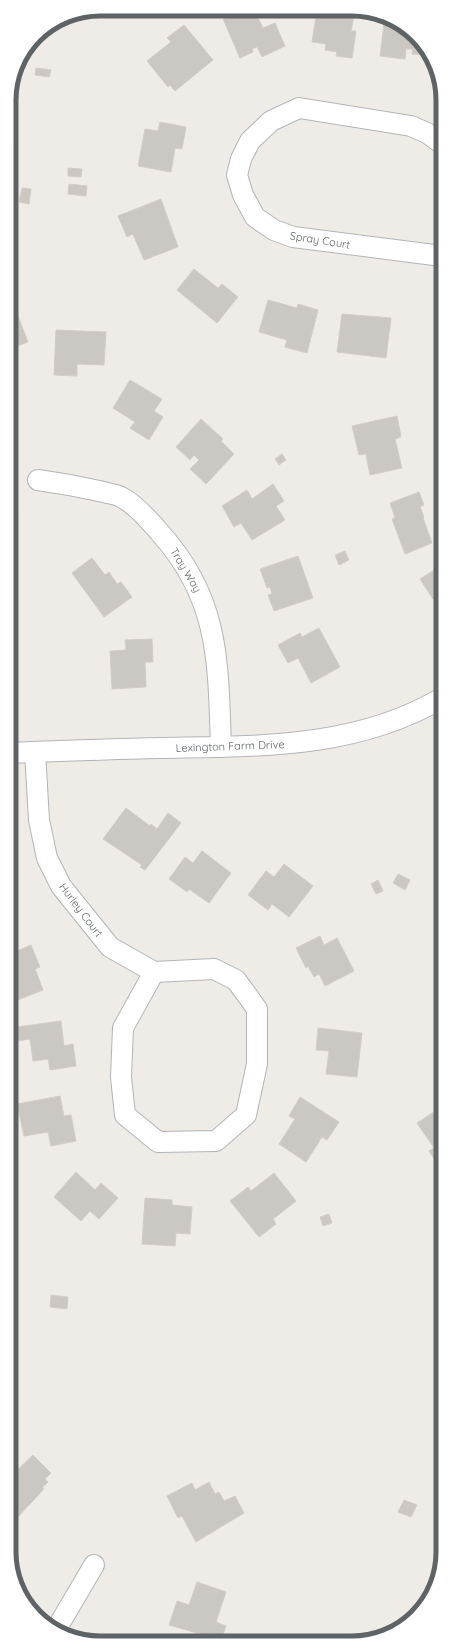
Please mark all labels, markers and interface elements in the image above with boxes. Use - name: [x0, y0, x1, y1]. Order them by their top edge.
- street label: Spray Court: [289, 228, 351, 252]
- street label: Tray Way: [167, 545, 205, 595]
- street label: Lexington Farm Drive: [175, 737, 285, 755]
- street label: Hurley Court: [56, 880, 106, 940]

